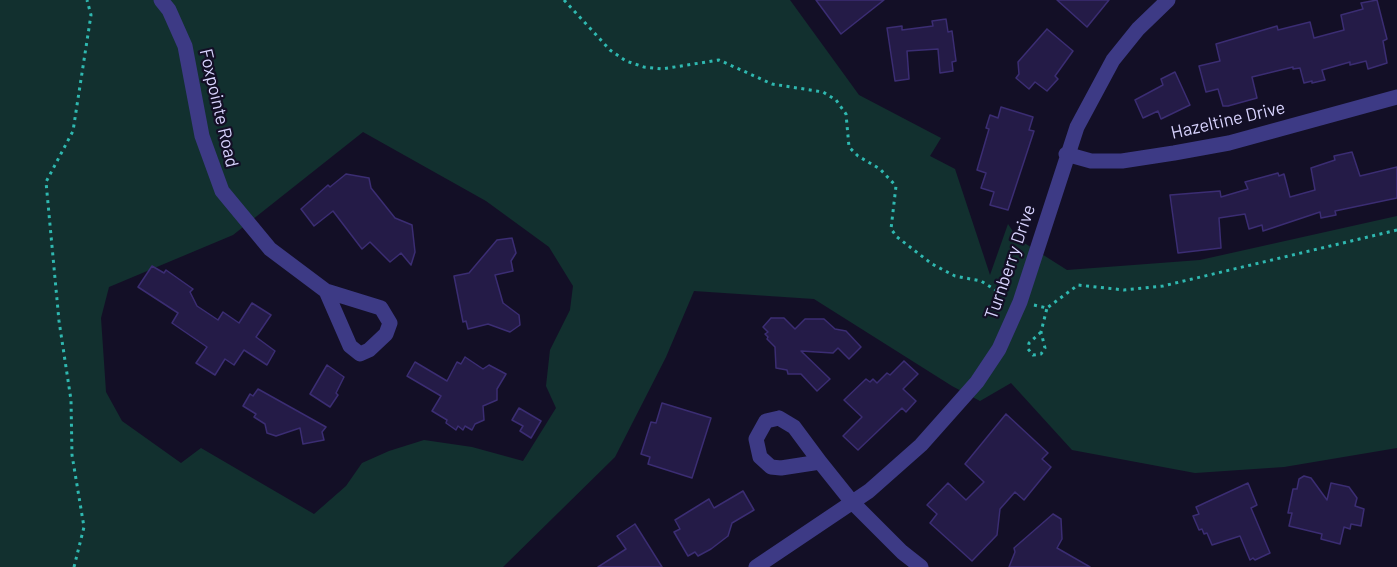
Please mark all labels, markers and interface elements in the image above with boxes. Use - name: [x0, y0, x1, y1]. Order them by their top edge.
- street label: Foxpointe Road: [195, 47, 243, 169]
- street label: Hazeltine Drive: [1169, 96, 1287, 144]
- street label: Turnberry Drive: [980, 202, 1040, 322]

